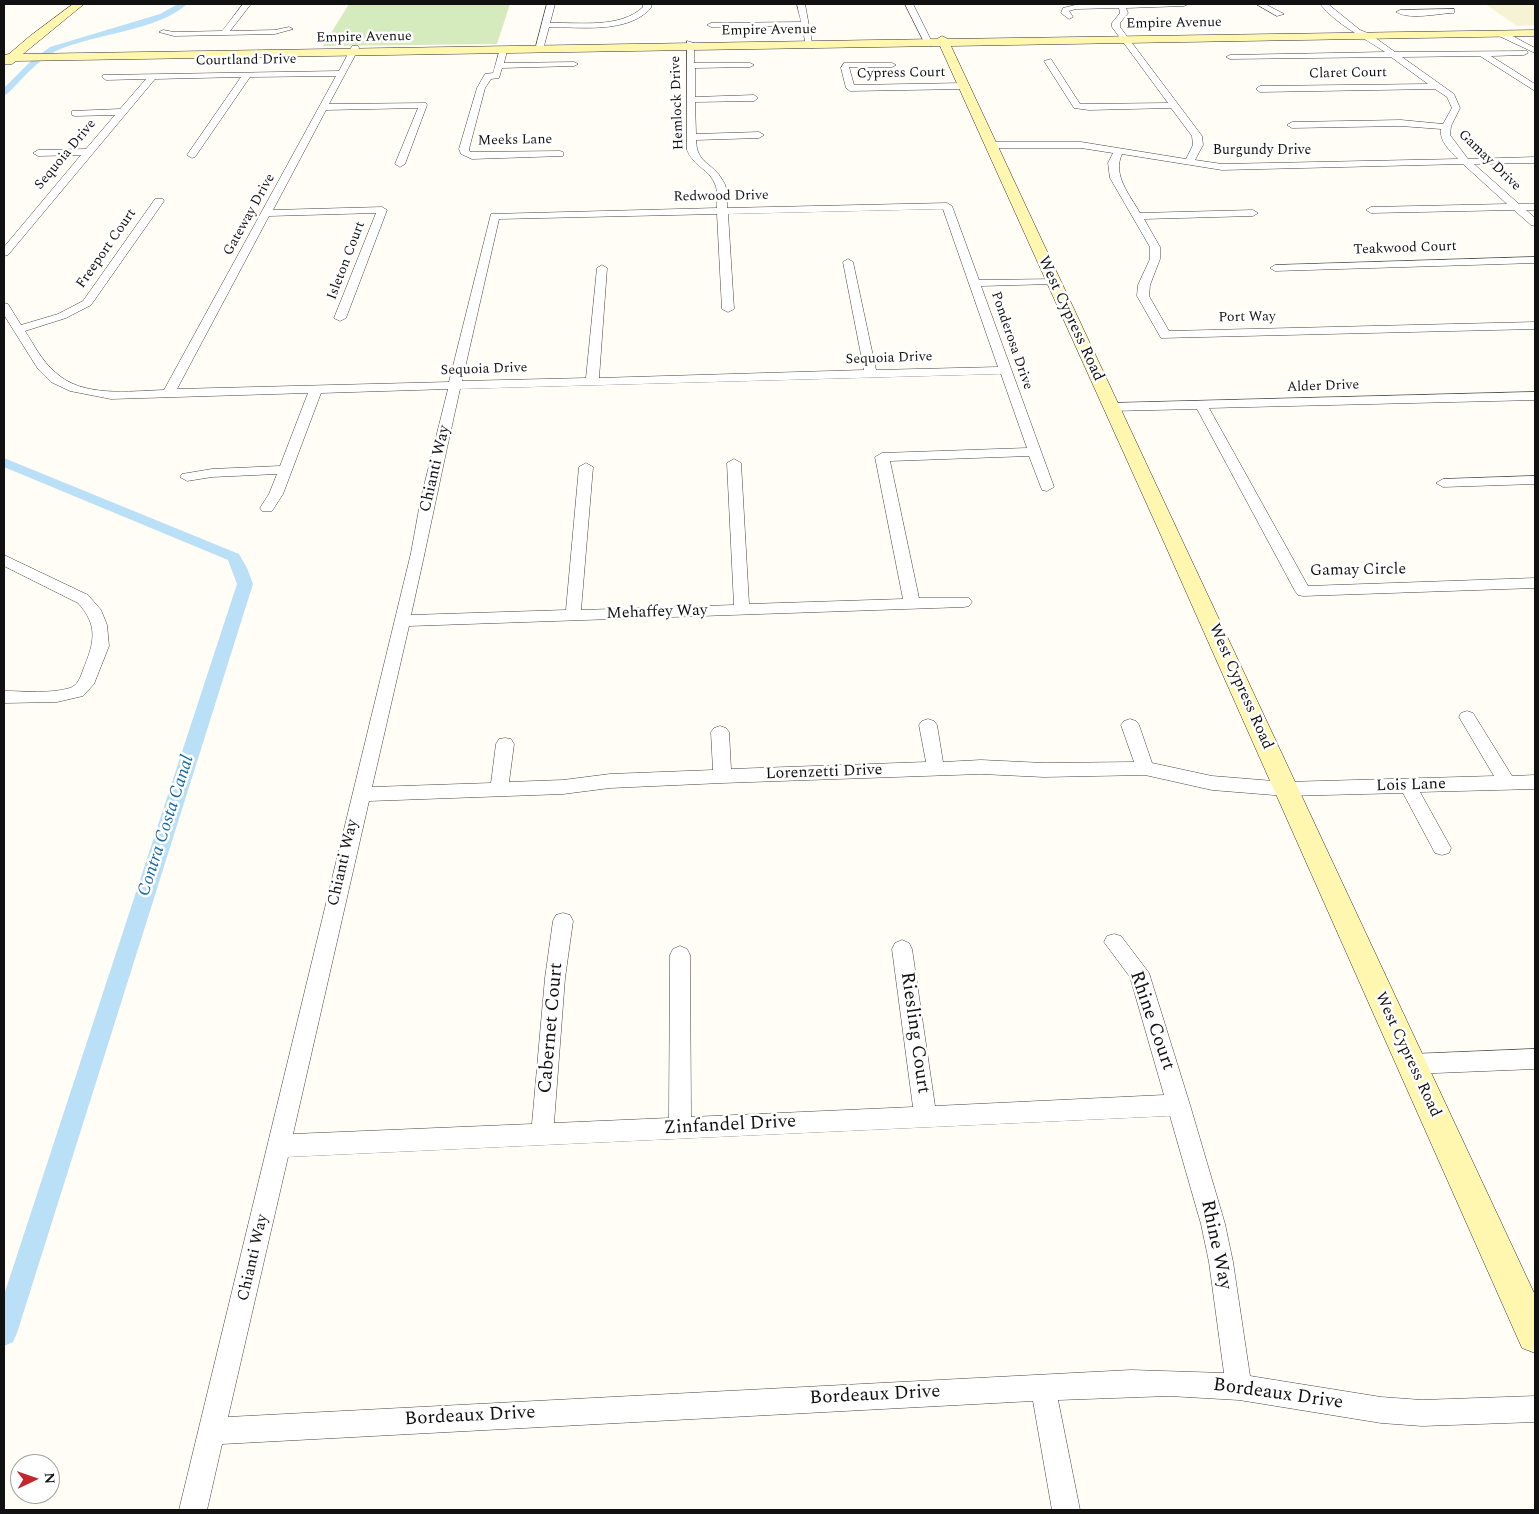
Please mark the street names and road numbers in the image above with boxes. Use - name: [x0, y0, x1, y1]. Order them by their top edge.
- street label: Empire Avenue: [1126, 15, 1222, 33]
- street label: Empire Avenue: [721, 22, 817, 40]
- street label: Empire Avenue: [316, 29, 412, 47]
- street label: Courtland Drive: [195, 52, 297, 70]
- street label: Hemlock Drive: [668, 56, 688, 150]
- street label: Cypress Court: [857, 65, 945, 83]
- street label: Claret Court: [1309, 65, 1387, 83]
- street label: Sequoia Drive: [32, 116, 100, 194]
- street label: Gamay Drive: [1454, 127, 1524, 195]
- street label: Meeks Lane: [478, 132, 552, 150]
- street label: Burgundy Drive: [1213, 143, 1311, 159]
- street label: Gateway Drive: [221, 171, 279, 259]
- street label: Redwood Drive: [673, 188, 769, 206]
- street label: Freeport Court: [73, 206, 141, 292]
- street label: Isleton Court: [324, 219, 370, 303]
- street label: Teakwood Court: [1353, 239, 1457, 259]
- street label: West Cypress Road: [1033, 253, 1107, 385]
- street label: Ponderosa Drive: [986, 290, 1036, 392]
- street label: Port Way: [1218, 309, 1276, 327]
- street label: Sequoia Drive: [845, 349, 933, 369]
- street label: Sequoia Drive: [440, 360, 528, 380]
- street label: Alder Drive: [1287, 377, 1359, 397]
- street label: Chianti Way: [417, 424, 455, 514]
- street label: Gamay Circle: [1310, 561, 1406, 581]
- street label: Mehaffey Way: [606, 602, 708, 624]
- street label: West Cypress Road: [1204, 621, 1276, 753]
- street label: Lorenzetti Drive: [765, 761, 883, 785]
- street label: Lois Lane: [1376, 775, 1446, 797]
- street label: Chianti Way: [325, 818, 363, 908]
- street label: Cabernet Court: [535, 962, 569, 1094]
- street label: Rhine Court: [1123, 968, 1179, 1074]
- street label: Riesling Court: [894, 971, 934, 1095]
- street label: West Cypress Road: [1370, 989, 1444, 1121]
- street label: Zinfandel Drive: [663, 1111, 797, 1141]
- street label: Rhine Way: [1194, 1198, 1236, 1292]
- street label: Chianti Way: [235, 1213, 273, 1303]
- street label: Bordeaux Drive: [1212, 1375, 1344, 1415]
- street label: Bordeaux Drive: [809, 1381, 941, 1411]
- street label: Bordeaux Drive: [404, 1402, 536, 1432]

